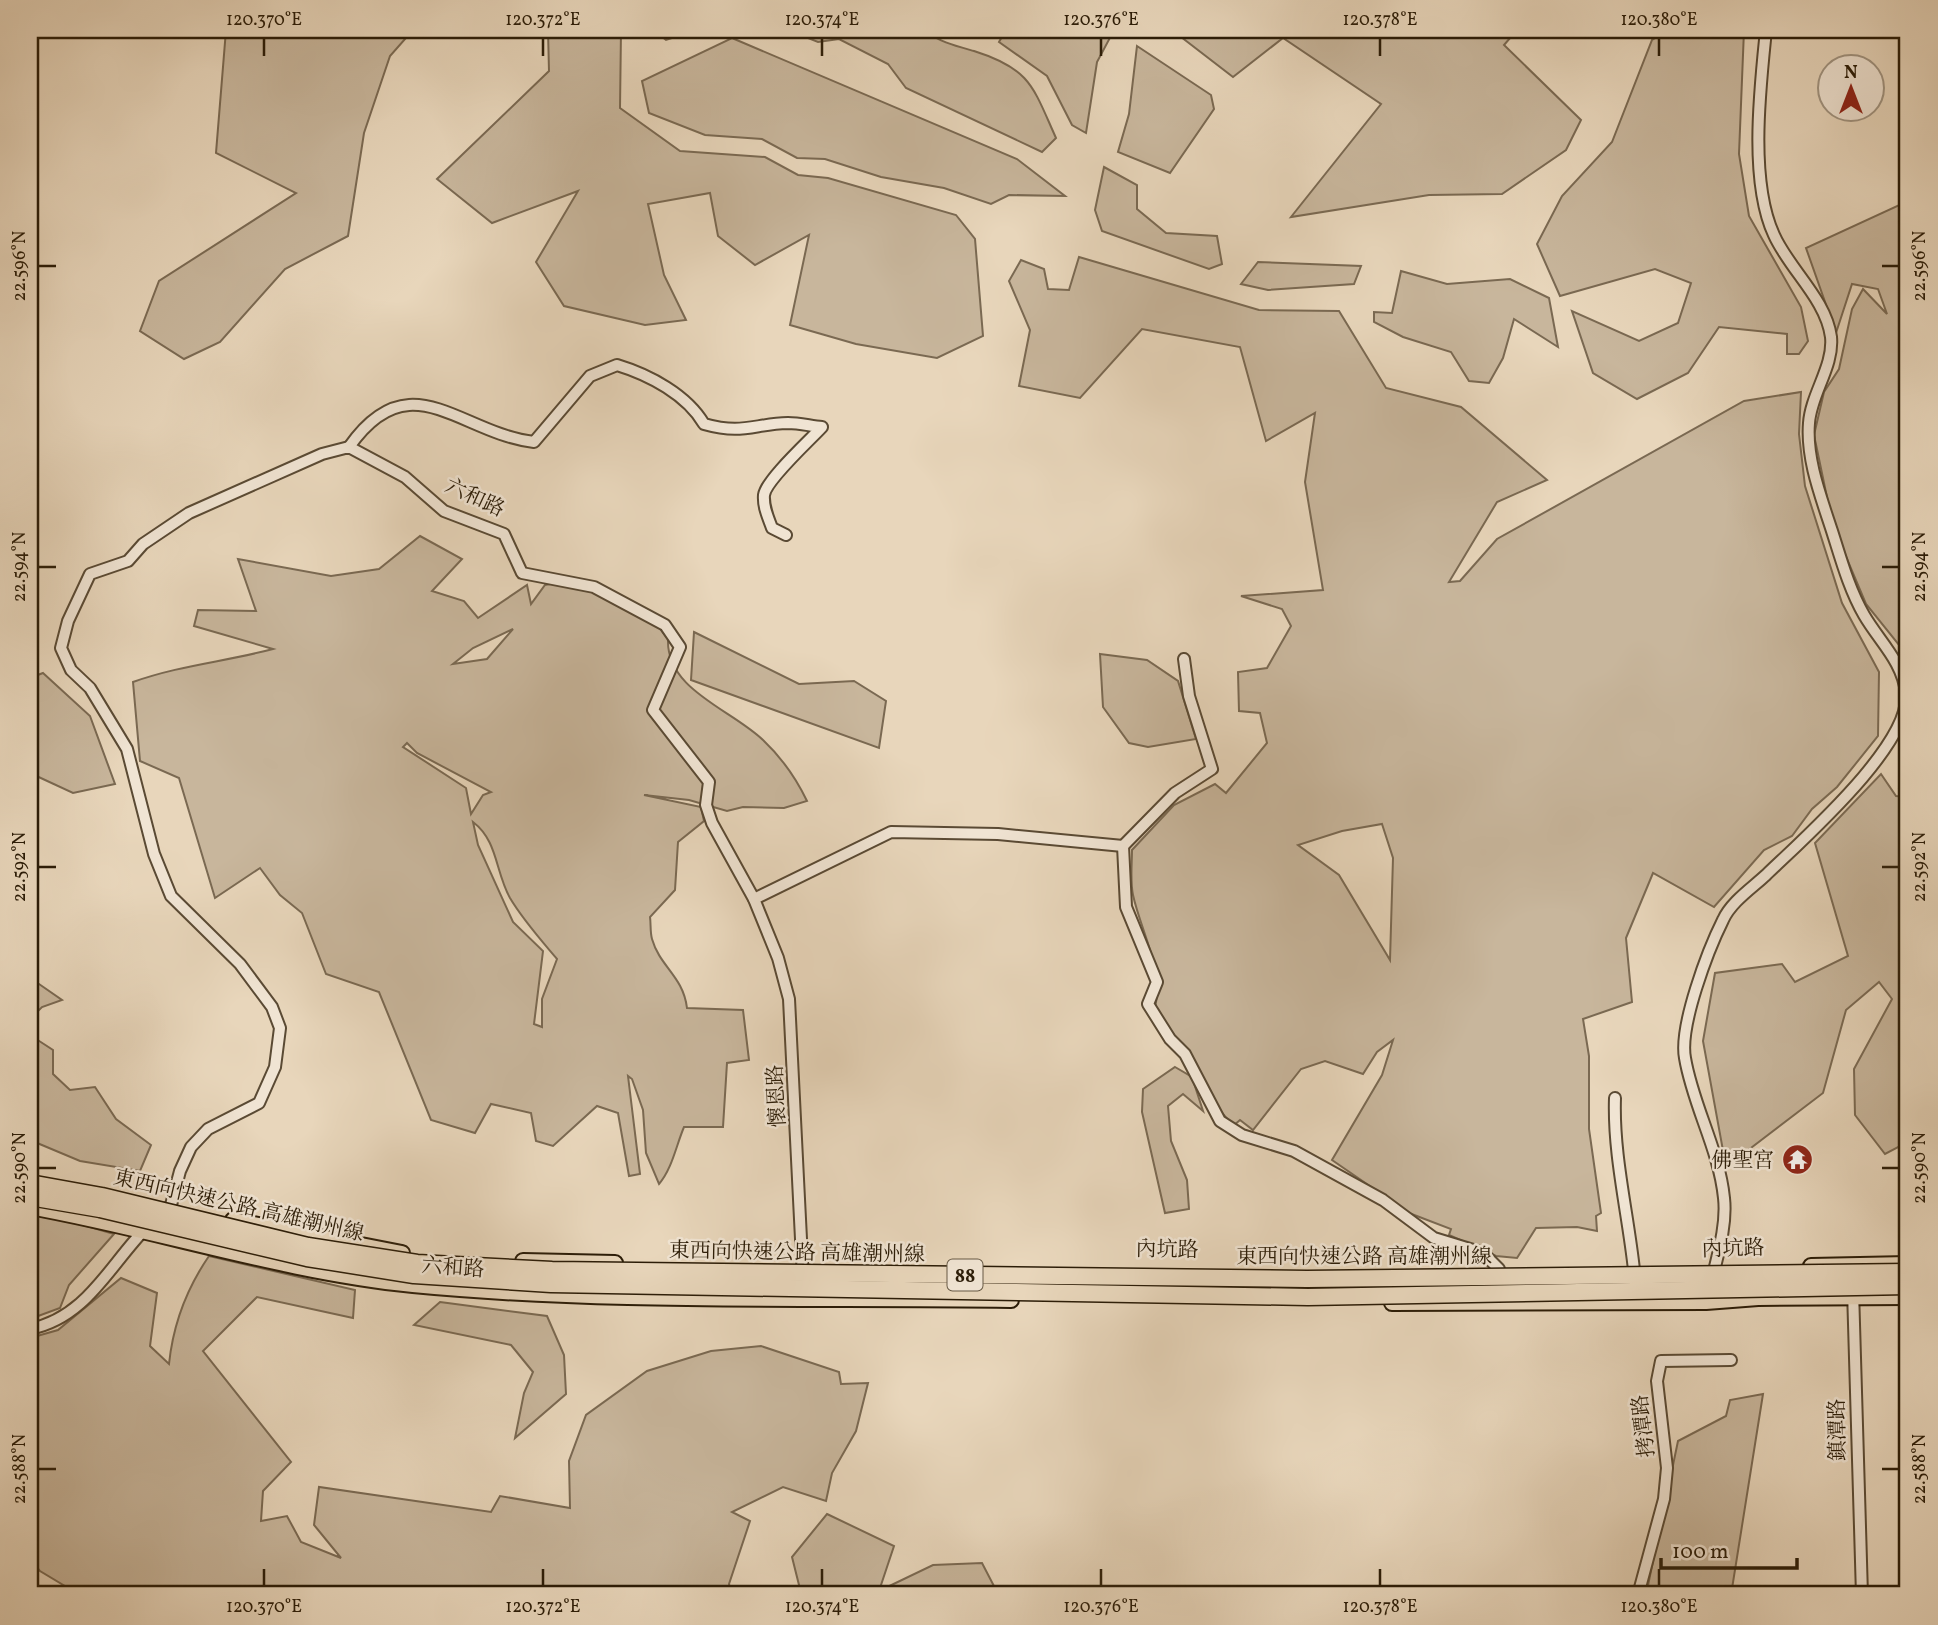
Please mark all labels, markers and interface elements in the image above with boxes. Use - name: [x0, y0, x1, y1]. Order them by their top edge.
- text: 120.370°E: [226, 8, 302, 33]
- text: 120.372°E: [505, 8, 581, 33]
- text: 120.374°E: [785, 8, 860, 33]
- text: 120.376°E: [1063, 8, 1139, 33]
- text: 120.378°E: [1343, 8, 1418, 33]
- text: 120.380°E: [1620, 8, 1698, 33]
- north arrow: [1815, 52, 1885, 122]
- text: N: [1844, 60, 1858, 86]
- text: 22.596°N: [8, 231, 33, 301]
- text: 22.596°N: [1908, 231, 1933, 301]
- street label: 六和路: [440, 472, 509, 525]
- text: 22.594°N: [8, 532, 33, 602]
- text: 22.594°N: [1908, 532, 1933, 602]
- text: 22.592°N: [8, 832, 33, 902]
- text: 22.592°N: [1908, 832, 1933, 902]
- street label: 懷恩路: [761, 1064, 794, 1128]
- text: 22.590°N: [8, 1132, 33, 1204]
- text: 22.590°N: [1908, 1132, 1933, 1204]
- temple icon: 佛聖宮: [1780, 1143, 1814, 1177]
- place label: 佛聖宮: [1711, 1147, 1774, 1176]
- street label: 東西向快速公路 高雄潮州線: [111, 1164, 367, 1249]
- street label: 內坑路: [1701, 1234, 1765, 1265]
- street label: 內坑路: [1135, 1235, 1199, 1266]
- street label: 東西向快速公路 高雄潮州線: [669, 1237, 925, 1270]
- street label: 東西向快速公路 高雄潮州線: [1236, 1243, 1492, 1272]
- street label: 六和路: [420, 1252, 485, 1285]
- road number: 88: [948, 1260, 982, 1290]
- street label: 拷潭路: [1626, 1393, 1663, 1459]
- street label: 鎮潭路: [1823, 1398, 1854, 1462]
- text: 22.588°N: [8, 1434, 33, 1504]
- text: 22.588°N: [1908, 1434, 1933, 1504]
- scale bar: [1661, 1527, 1798, 1571]
- text: 100 m: [1672, 1538, 1729, 1567]
- text: 120.370°E: [226, 1595, 302, 1620]
- text: 120.372°E: [505, 1595, 581, 1620]
- text: 120.374°E: [785, 1595, 860, 1620]
- text: 120.376°E: [1063, 1595, 1139, 1620]
- text: 120.378°E: [1343, 1595, 1418, 1620]
- text: 120.380°E: [1620, 1595, 1698, 1620]

